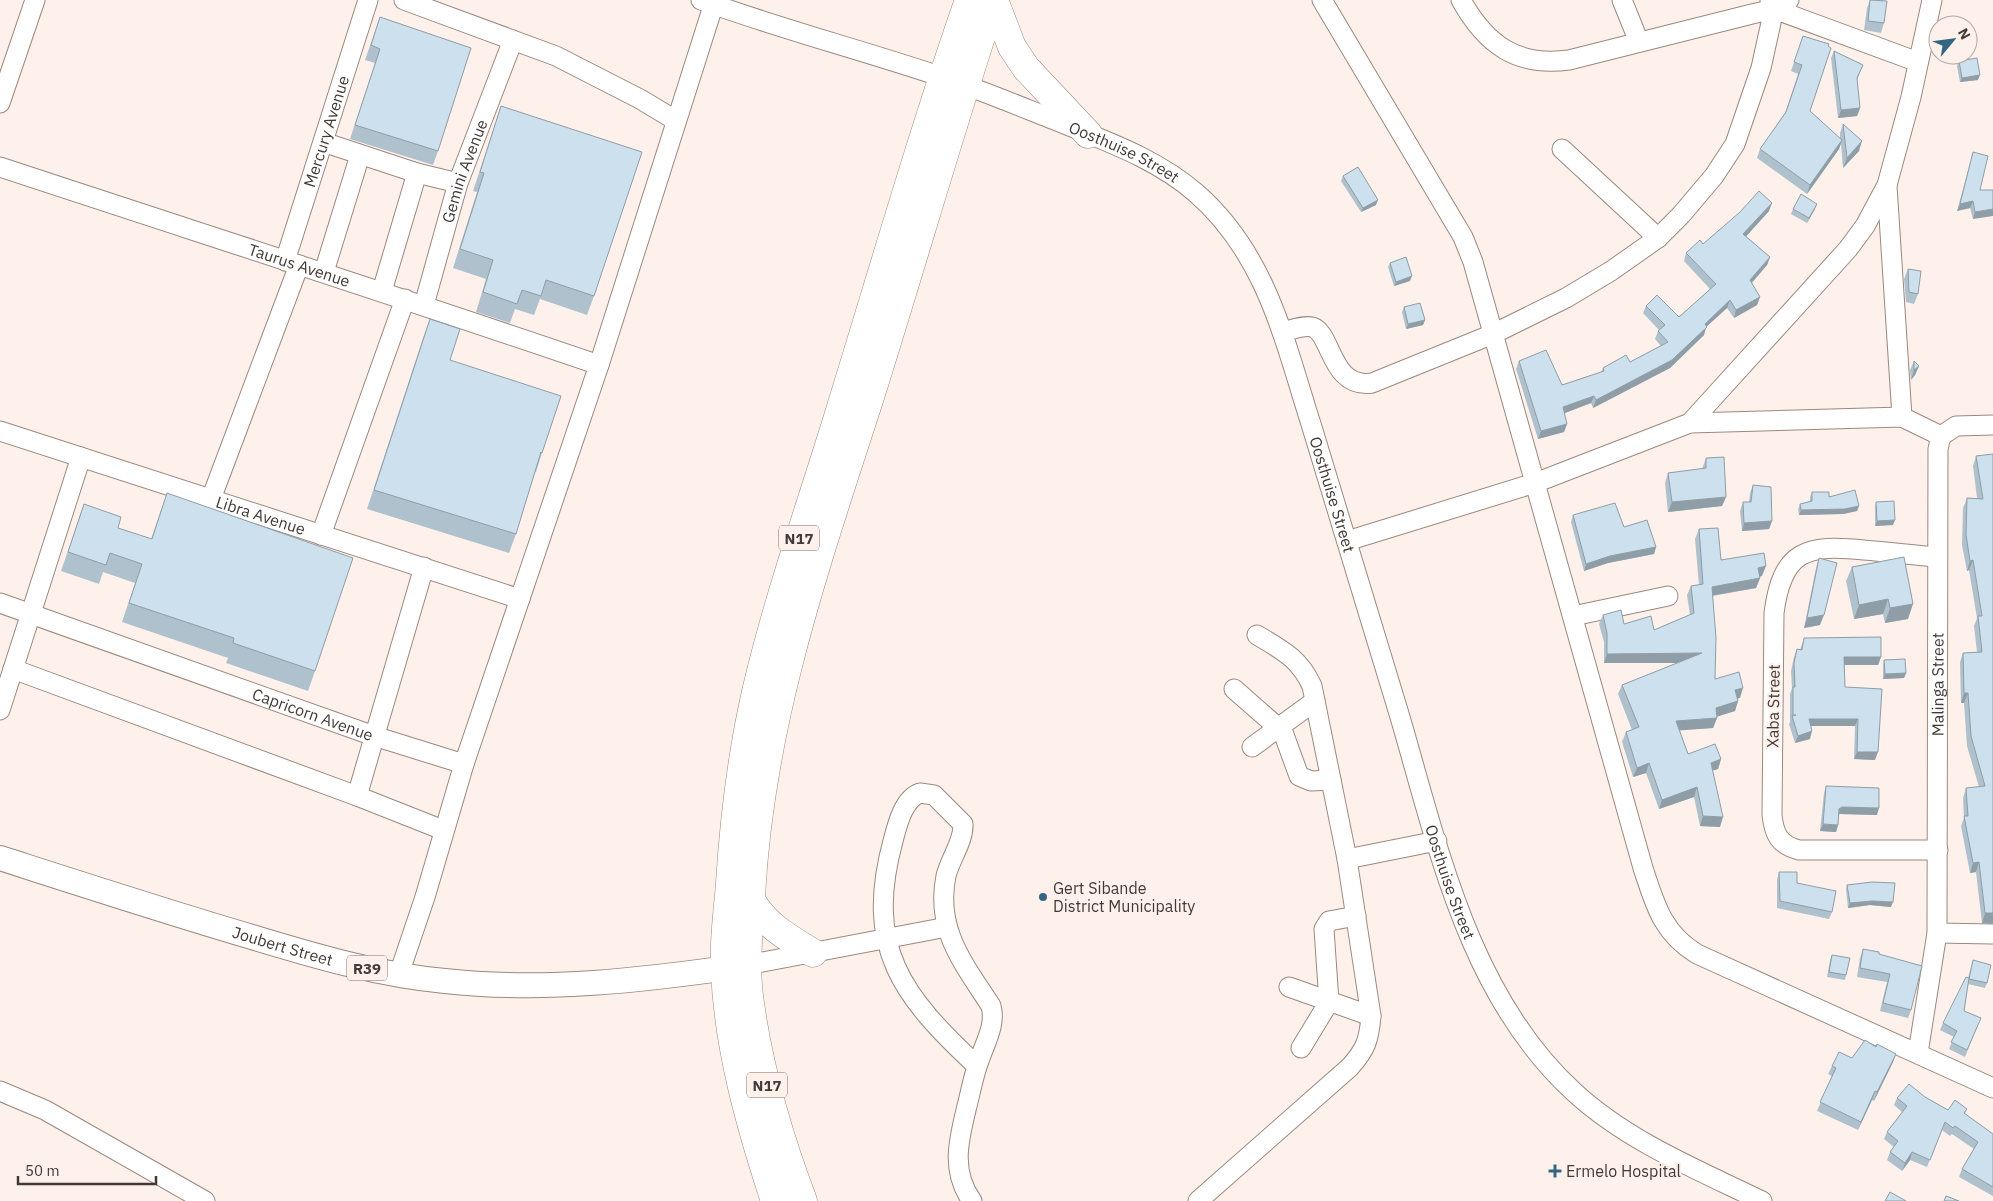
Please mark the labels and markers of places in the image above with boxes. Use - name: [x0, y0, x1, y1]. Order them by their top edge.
- place label: Gert Sibande District Municipality: [1053, 878, 1195, 916]
- marker: Gert Sibande District Municipality: [1037, 891, 1049, 903]
- place label: Ermelo Hospital: [1566, 1161, 1681, 1181]
- marker: Ermelo Hospital: [1548, 1164, 1562, 1178]

